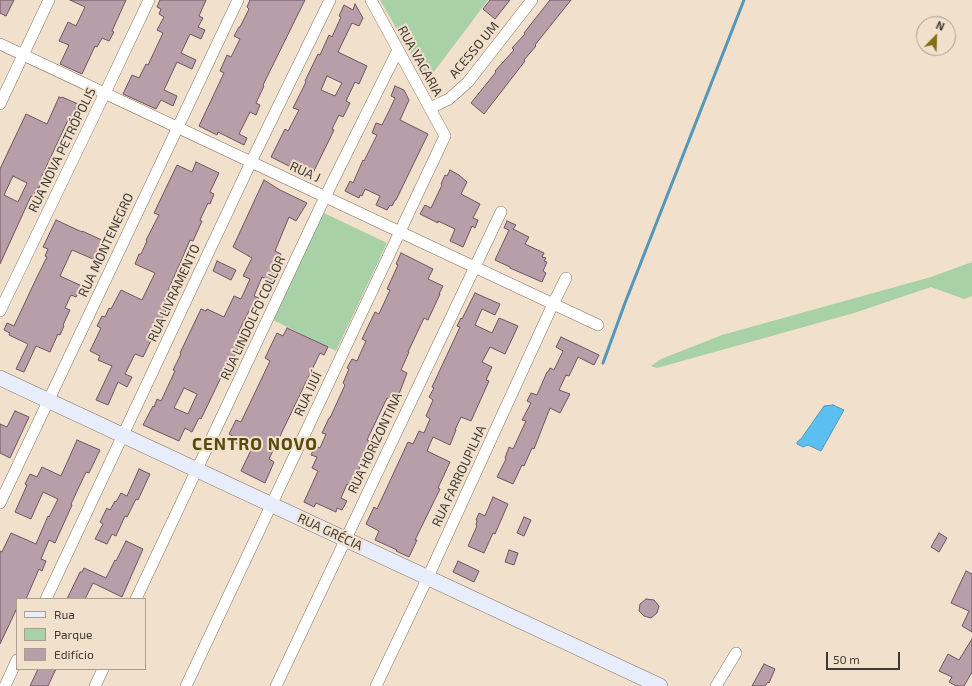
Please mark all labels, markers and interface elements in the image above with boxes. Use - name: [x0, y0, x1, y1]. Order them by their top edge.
- north arrow: [916, 16, 956, 56]
- text: N: [934, 18, 947, 33]
- street label: ACESSO UM: [446, 19, 502, 81]
- street label: RUA VACARIA: [394, 23, 446, 99]
- street label: RUA NOVA PETRÓPOLIS: [25, 85, 99, 215]
- street label: RUA J: [287, 158, 323, 186]
- street label: RUA MONTENEGRO: [75, 191, 137, 299]
- street label: RUA LIVRAMENTO: [145, 242, 203, 344]
- street label: RUA LINDOLFO COLLOR: [217, 253, 289, 383]
- street label: RUA IJUÍ: [291, 369, 325, 419]
- street label: RUA HORIZONTINA: [345, 390, 405, 496]
- street label: RUA FARROUPILHA: [429, 423, 489, 529]
- district label: CENTRO NOVO: [192, 434, 318, 454]
- street label: RUA GRÉCIA: [295, 510, 365, 554]
- legend: [16, 598, 146, 670]
- text: Rua: [54, 607, 75, 621]
- text: Parque: [54, 627, 92, 641]
- scale bar: [828, 644, 902, 670]
- text: Edifício: [54, 647, 94, 661]
- text: 50 m: [833, 652, 860, 666]

